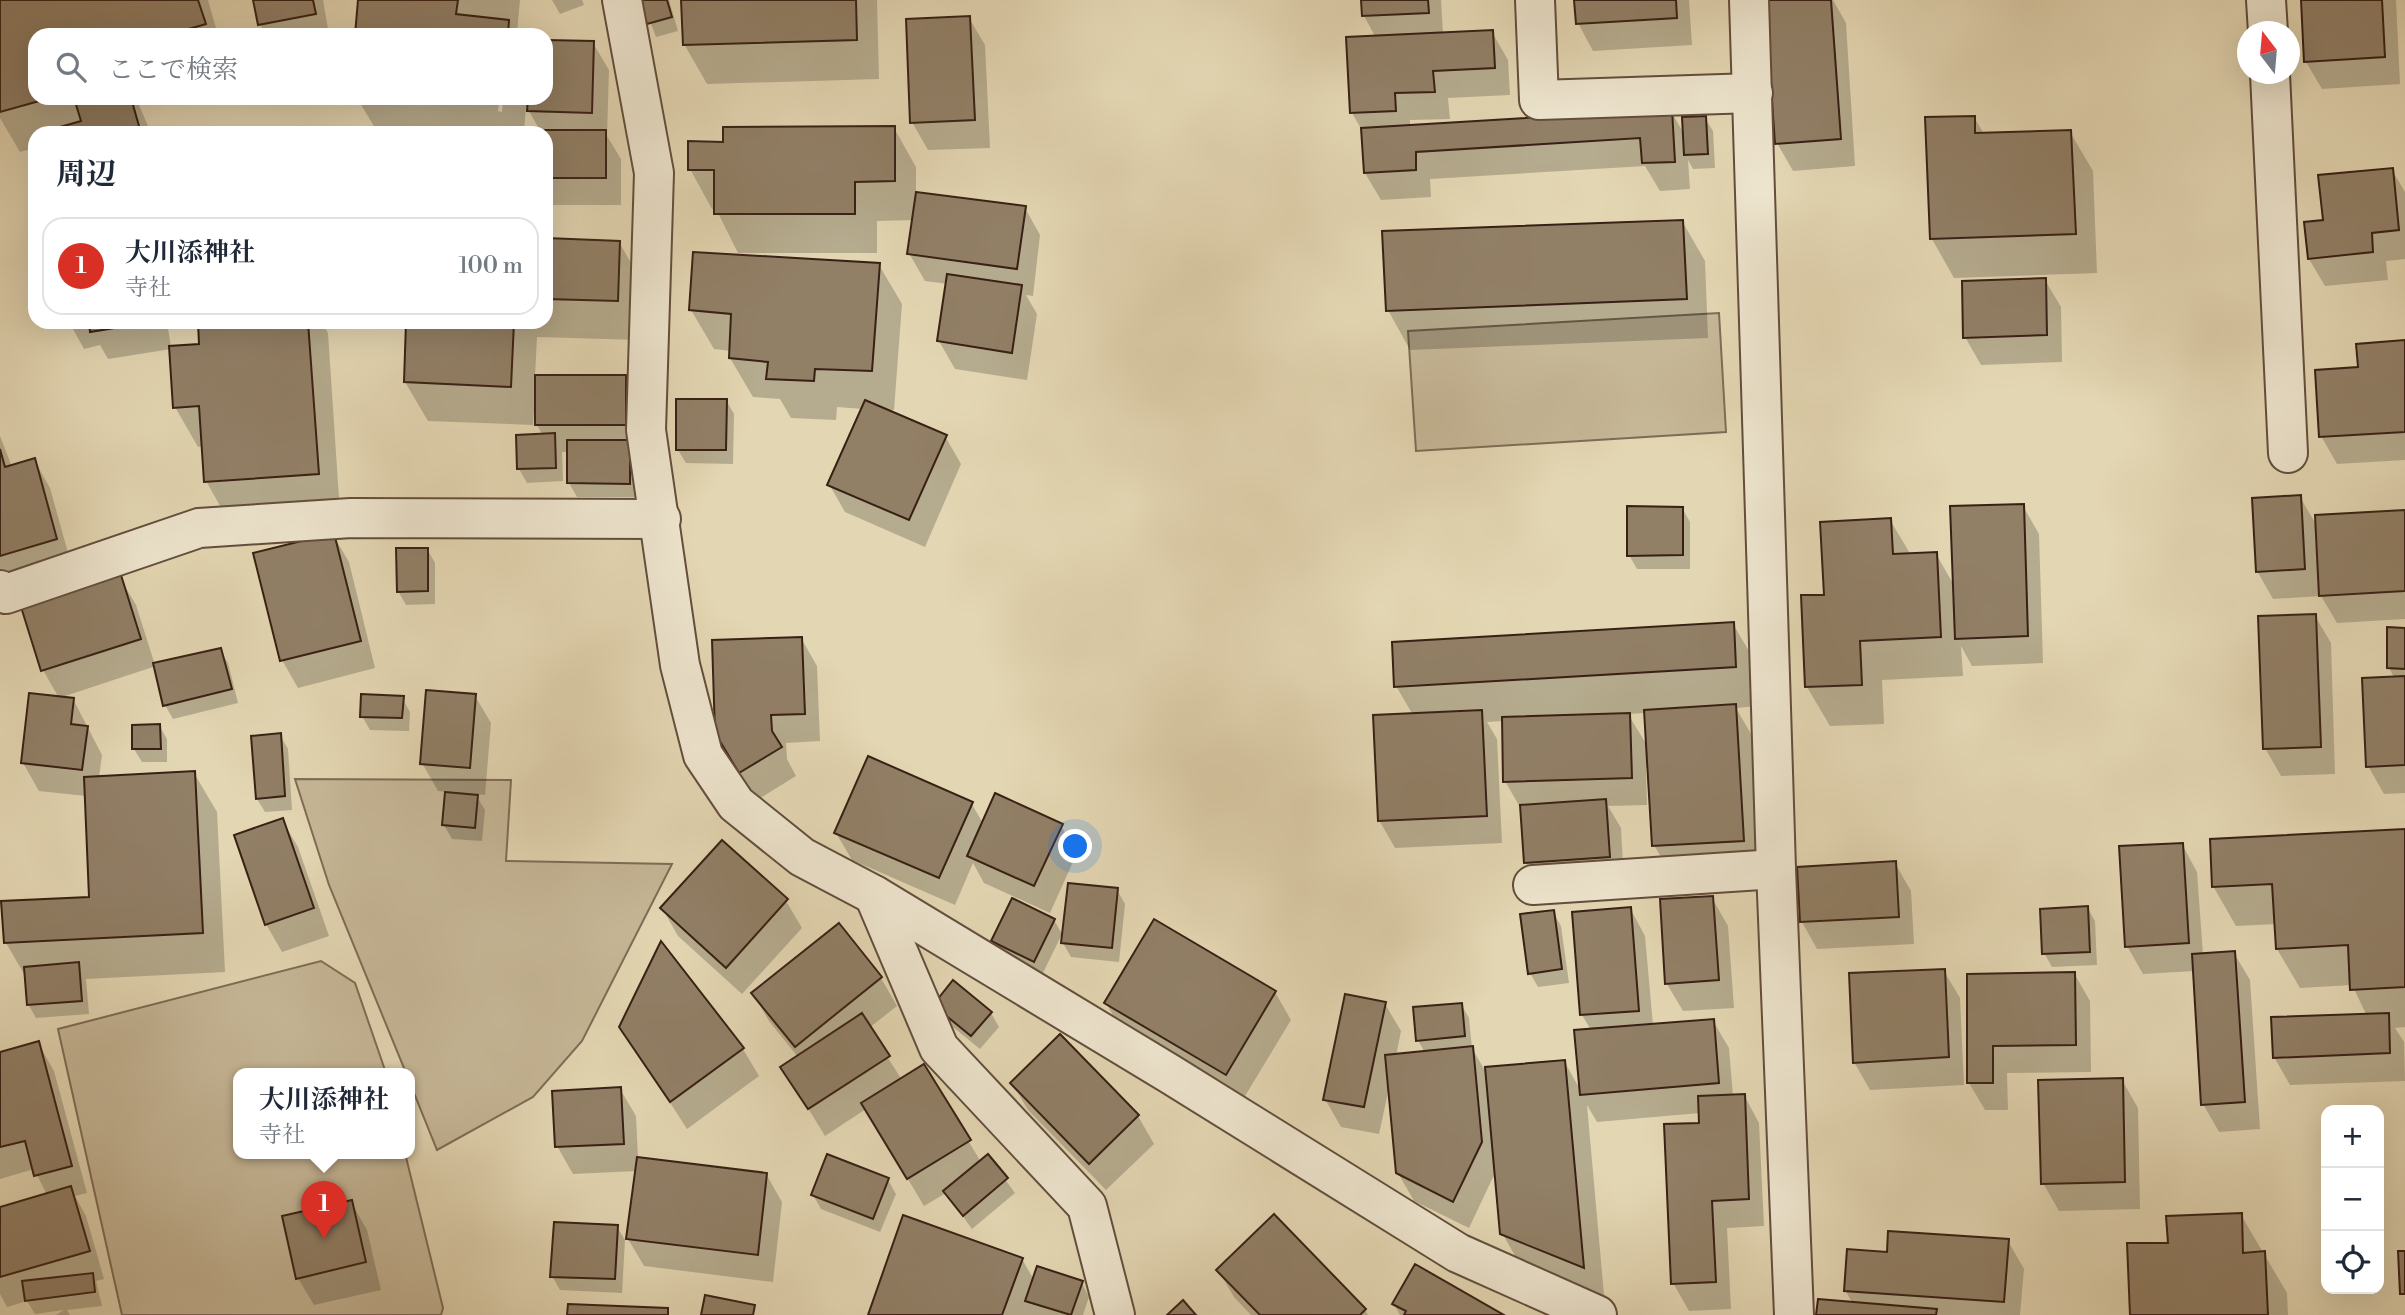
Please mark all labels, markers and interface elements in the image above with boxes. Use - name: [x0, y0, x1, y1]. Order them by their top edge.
- north arrow: [2237, 21, 2300, 84]
- search box: [28, 28, 553, 105]
- icon: search: [52, 48, 90, 86]
- text: ここで検索: [108, 54, 238, 86]
- text: 周辺: [56, 156, 116, 194]
- text: 大川添神社: [125, 237, 255, 269]
- text: 1: [75, 252, 87, 280]
- text: 100 m: [458, 252, 523, 280]
- text: 寺社: [125, 274, 171, 302]
- your location: [1058, 829, 1092, 863]
- popup: [233, 1068, 415, 1159]
- text: 大川添神社: [259, 1084, 389, 1116]
- map controls: [2321, 1105, 2384, 1294]
- button: +: [2321, 1105, 2384, 1168]
- text: 寺社: [259, 1121, 305, 1149]
- button: −: [2321, 1168, 2384, 1231]
- pin: 1: [301, 1181, 347, 1239]
- button: locate: [2321, 1231, 2384, 1294]

